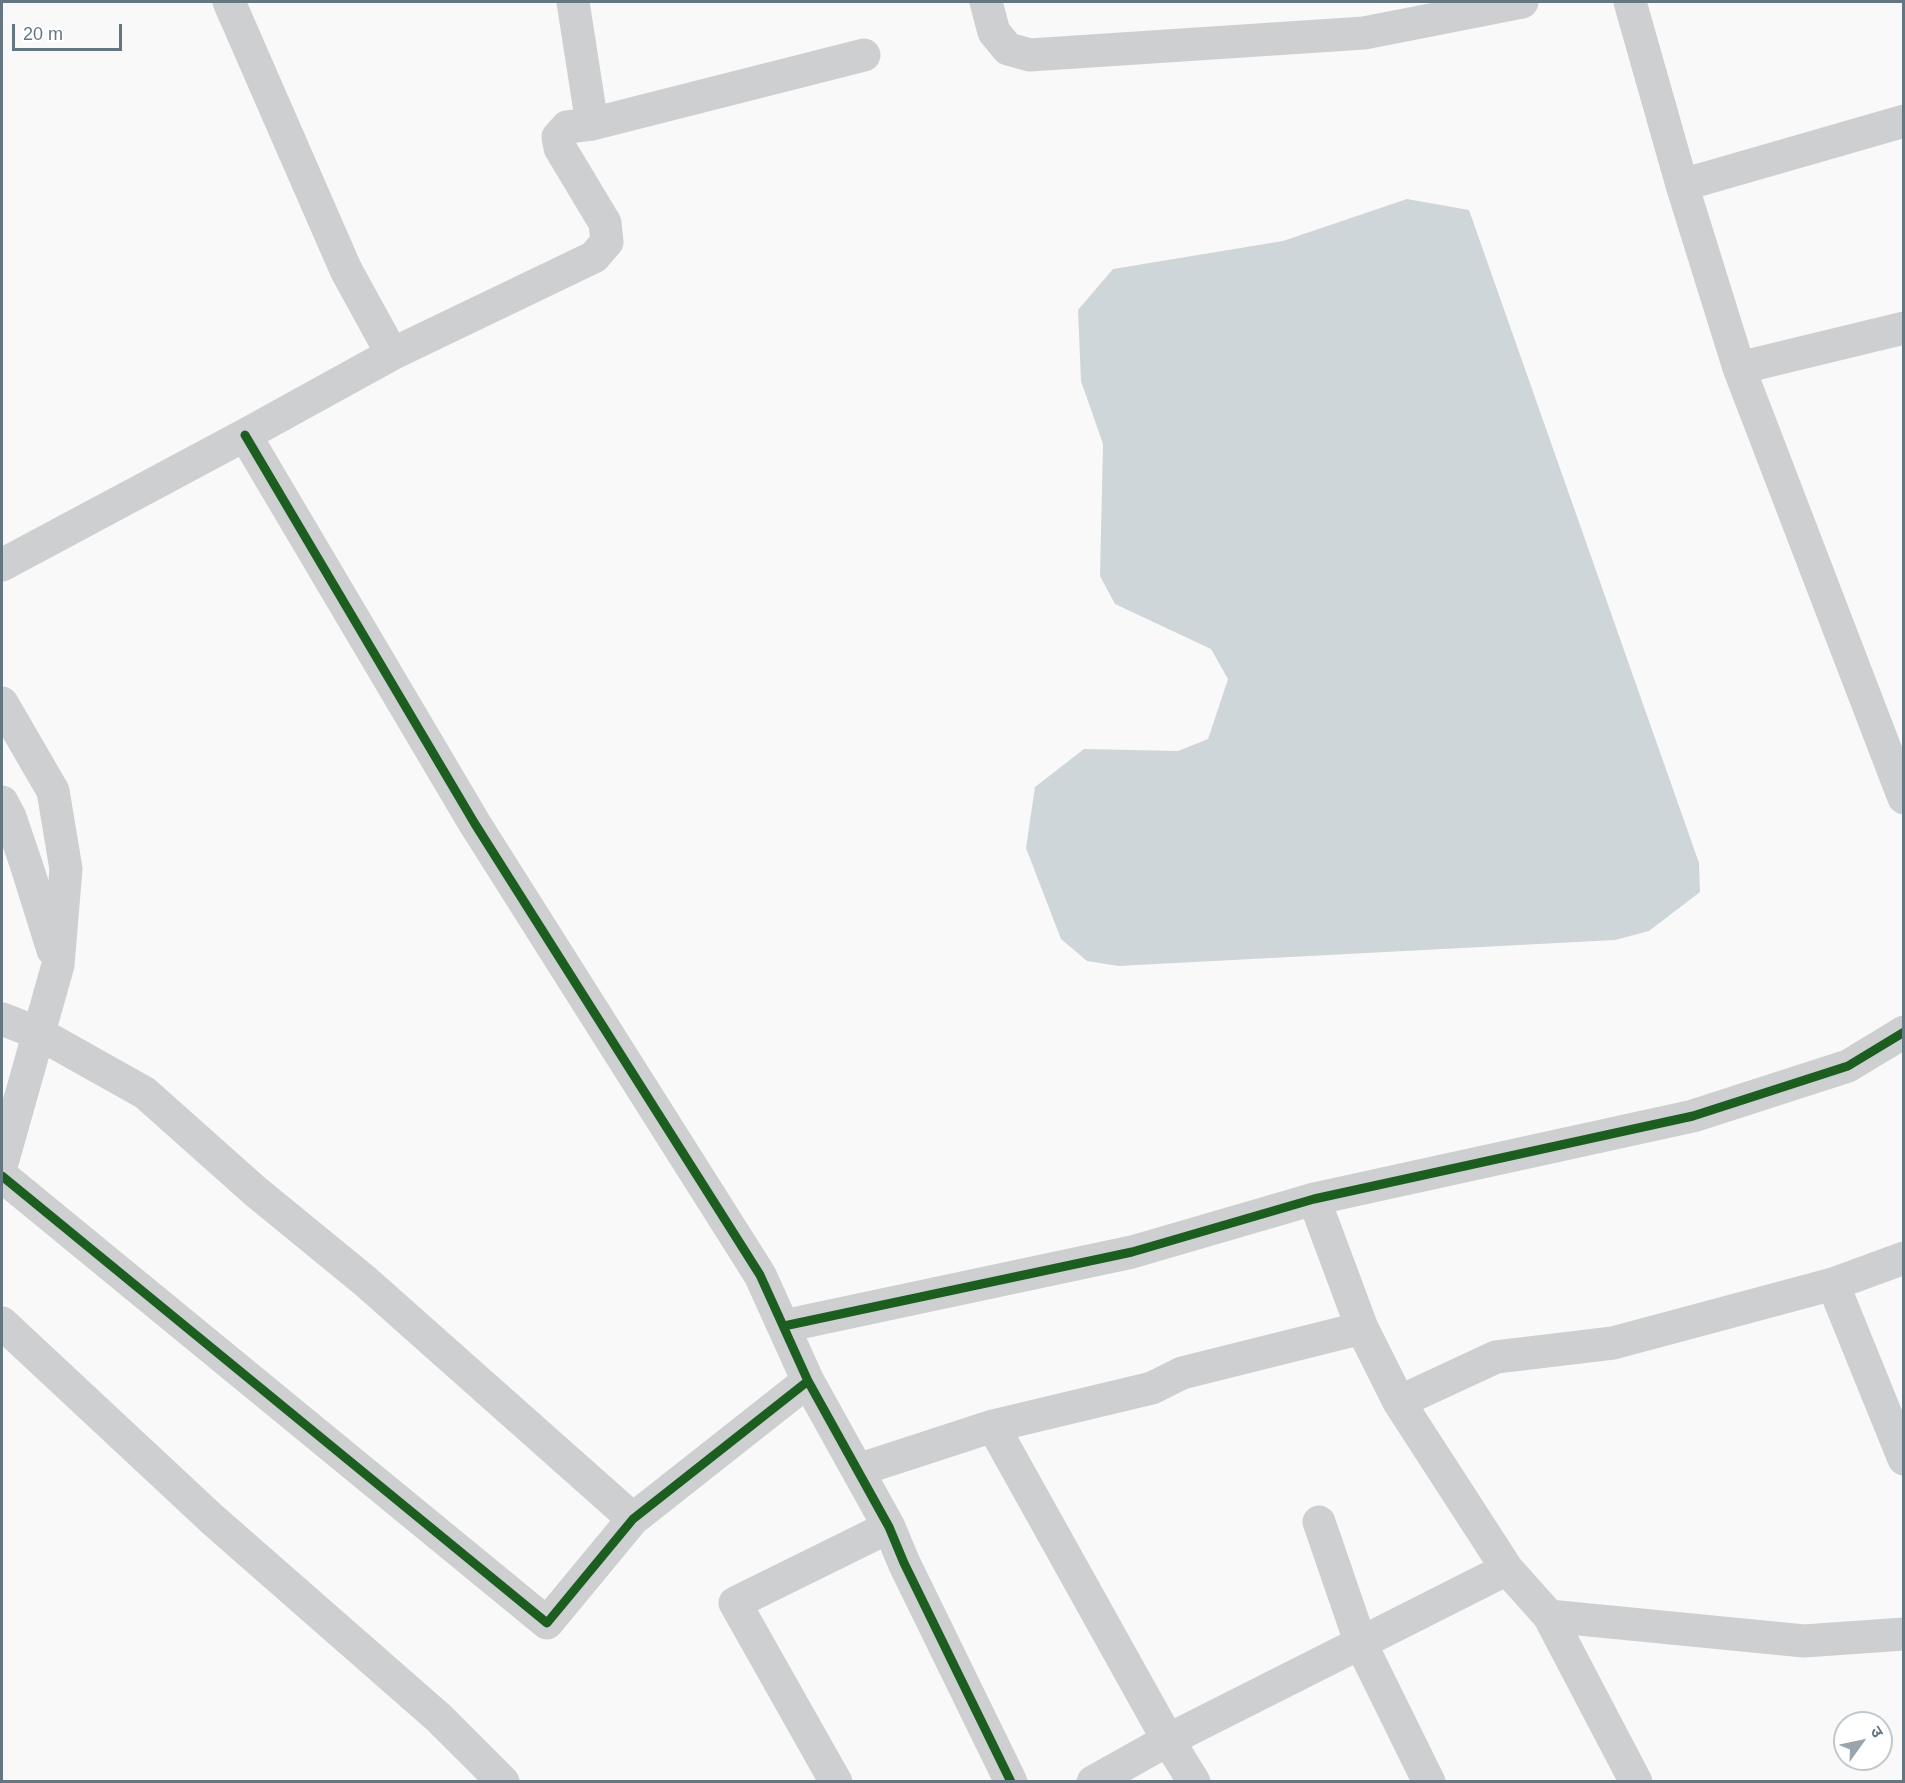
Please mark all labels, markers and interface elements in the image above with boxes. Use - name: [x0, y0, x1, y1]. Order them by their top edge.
- scale bar: [15, 12, 124, 50]
- text: 20 m: [23, 24, 63, 44]
- north arrow: [1833, 1711, 1893, 1771]
- text: उ: [1867, 1723, 1887, 1741]

